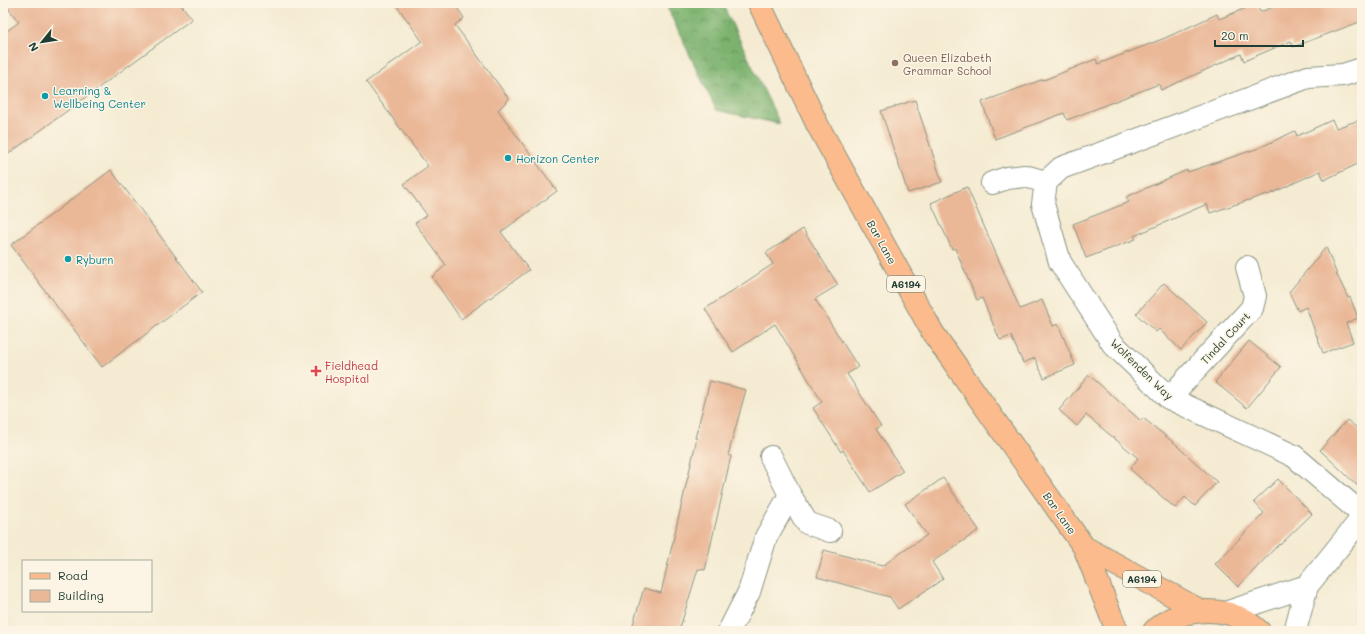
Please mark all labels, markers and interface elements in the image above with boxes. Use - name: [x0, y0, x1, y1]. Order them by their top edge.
- north arrow: [22, 22, 62, 62]
- scale bar: [1215, 22, 1303, 48]
- text: 20 m: [1221, 27, 1249, 43]
- text: N: [24, 40, 41, 55]
- place label: Queen Elizabeth Grammar School: [903, 50, 992, 78]
- marker: Queen Elizabeth Grammar School: [890, 58, 900, 68]
- place label: Learning & Wellbeing Center: [53, 83, 146, 111]
- marker: Learning & Wellbeing Center: [40, 91, 50, 101]
- place label: Horizon Center: [516, 151, 599, 166]
- marker: Horizon Center: [503, 153, 513, 163]
- street label: Bar Lane: [864, 217, 900, 267]
- place label: Ryburn: [76, 252, 113, 267]
- marker: Ryburn: [63, 254, 73, 264]
- road number: A6194: [887, 276, 925, 292]
- street label: Tindal Court: [1197, 308, 1253, 367]
- street label: Wolfenden Way: [1107, 335, 1177, 403]
- place label: Fieldhead Hospital: [325, 358, 378, 386]
- marker: Fieldhead Hospital: [310, 365, 322, 377]
- street label: Bar Lane: [1040, 489, 1080, 537]
- legend: [22, 560, 152, 612]
- text: Road: [58, 567, 88, 583]
- road number: A6194: [1123, 571, 1161, 587]
- text: Building: [58, 587, 104, 603]

